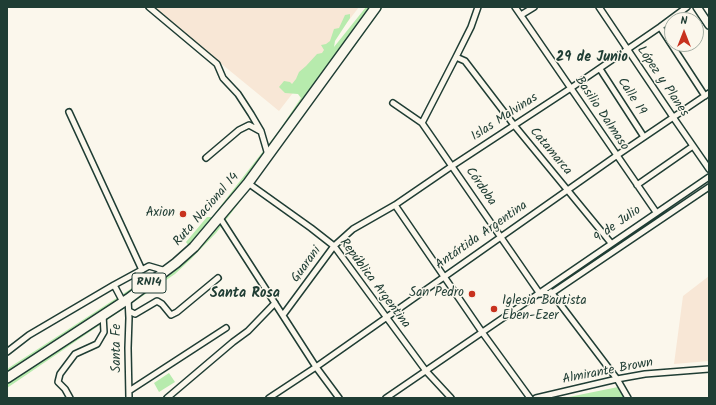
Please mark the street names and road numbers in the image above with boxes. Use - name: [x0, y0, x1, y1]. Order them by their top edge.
- street label: López y Planes: [633, 44, 691, 120]
- street label: Basilio Dalmaso: [571, 74, 631, 154]
- street label: Calle 19: [613, 75, 649, 119]
- street label: Islas Malvinas: [469, 91, 541, 145]
- street label: Catamarca: [525, 125, 575, 179]
- street label: Córdoba: [461, 165, 499, 209]
- street label: Ruta Nacional 14: [171, 170, 243, 250]
- street label: Antártida Argentina: [433, 198, 531, 274]
- street label: 9 de Julio: [592, 203, 644, 247]
- street label: República Argentina: [335, 236, 413, 332]
- street label: Guarani: [289, 244, 325, 286]
- road number: RN14: [132, 273, 166, 293]
- street label: Santa Fe: [110, 324, 126, 372]
- street label: Almirante Brown: [561, 356, 655, 388]

